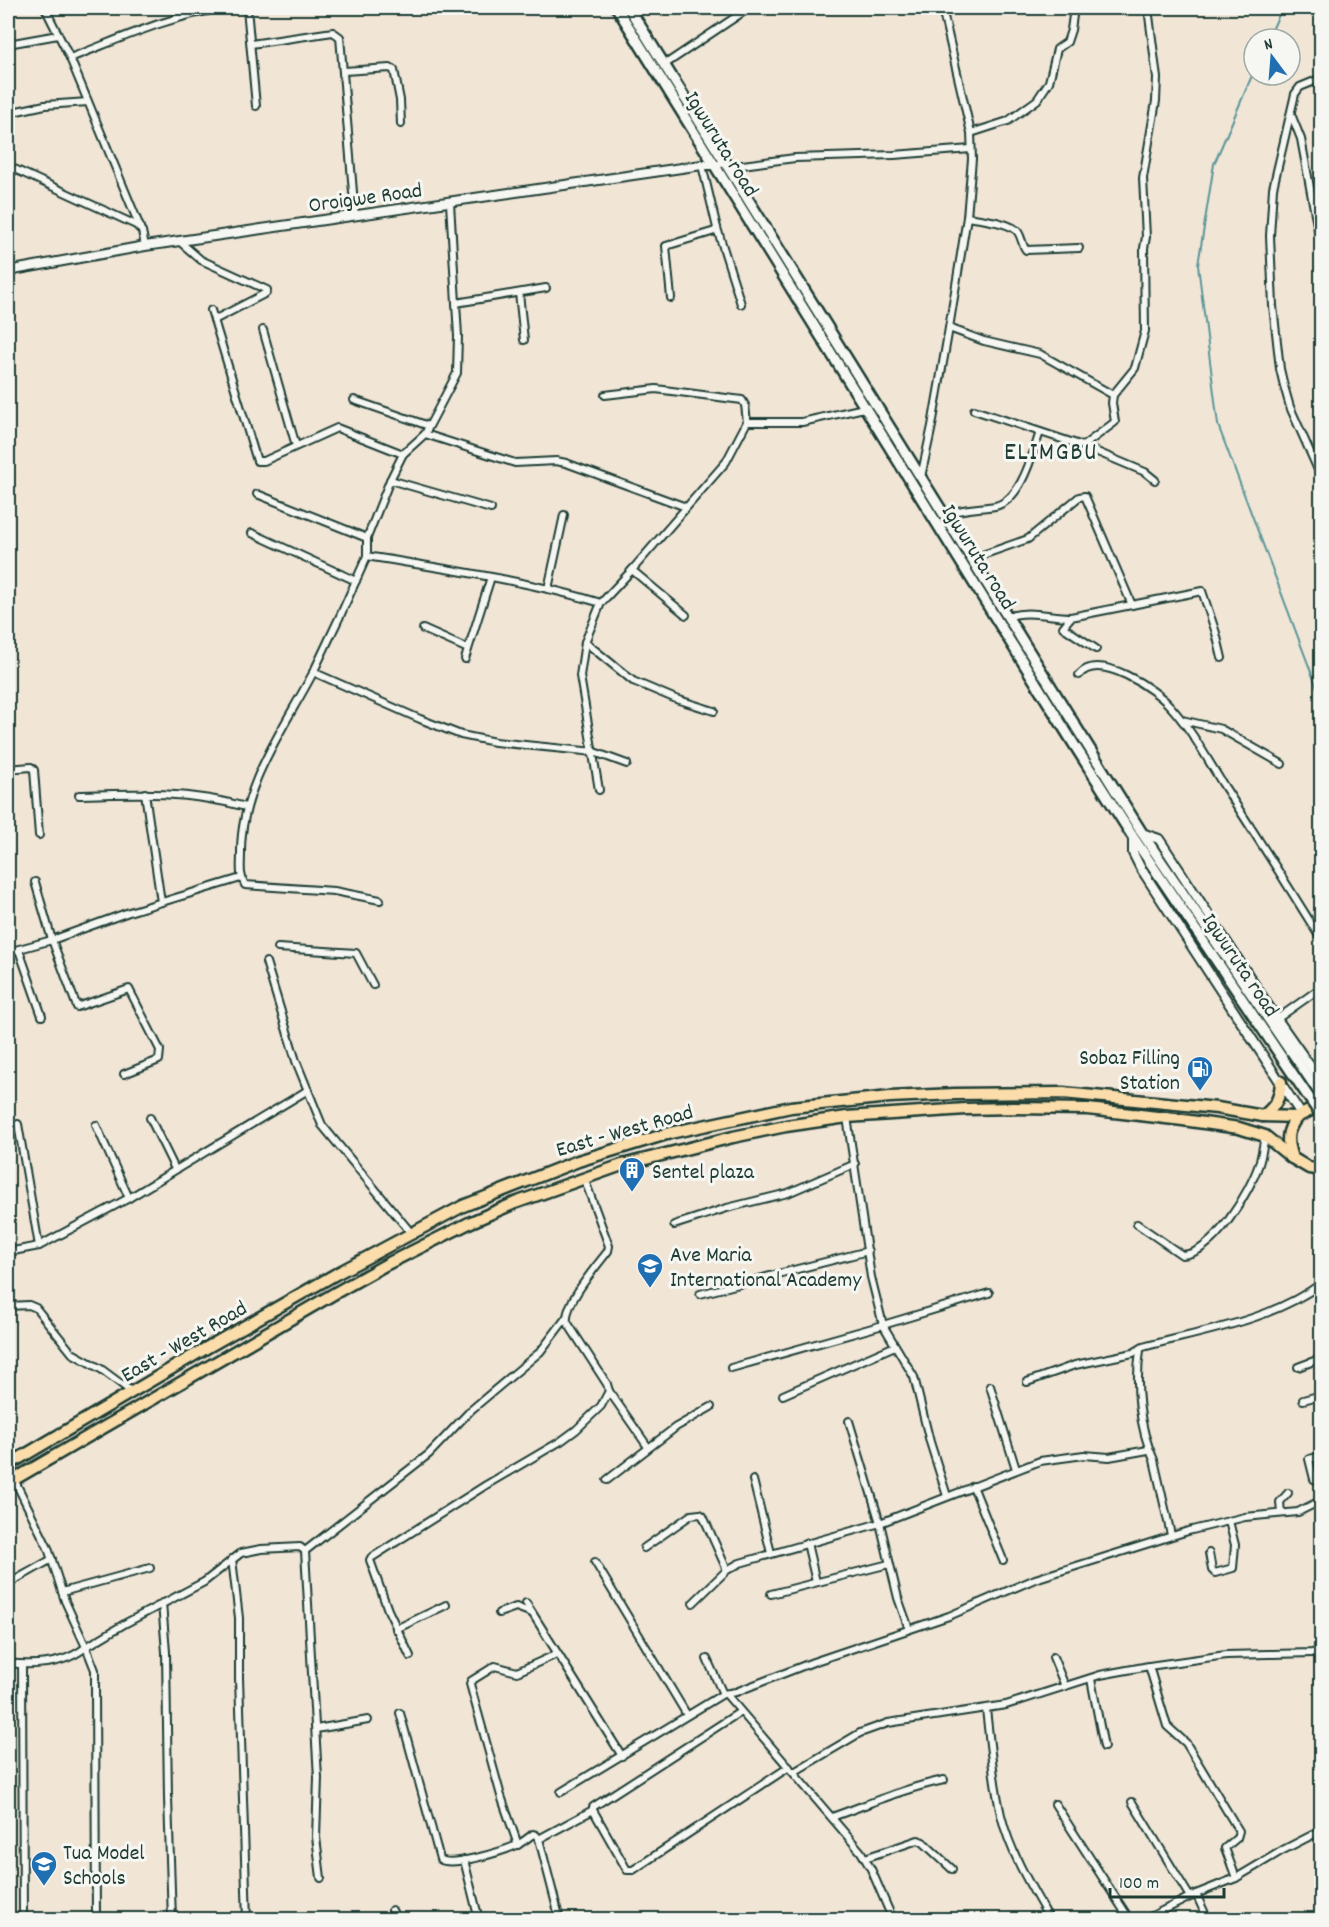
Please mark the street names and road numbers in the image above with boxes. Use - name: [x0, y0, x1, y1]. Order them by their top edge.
- street label: Igwuruta road: [675, 86, 765, 204]
- street label: Oroigwe Road: [307, 176, 424, 223]
- street label: Igwuruta road: [932, 499, 1022, 617]
- street label: Igwuruta road: [1193, 908, 1285, 1024]
- street label: East - West Road: [553, 1098, 697, 1167]
- street label: East - West Road: [116, 1294, 254, 1392]

